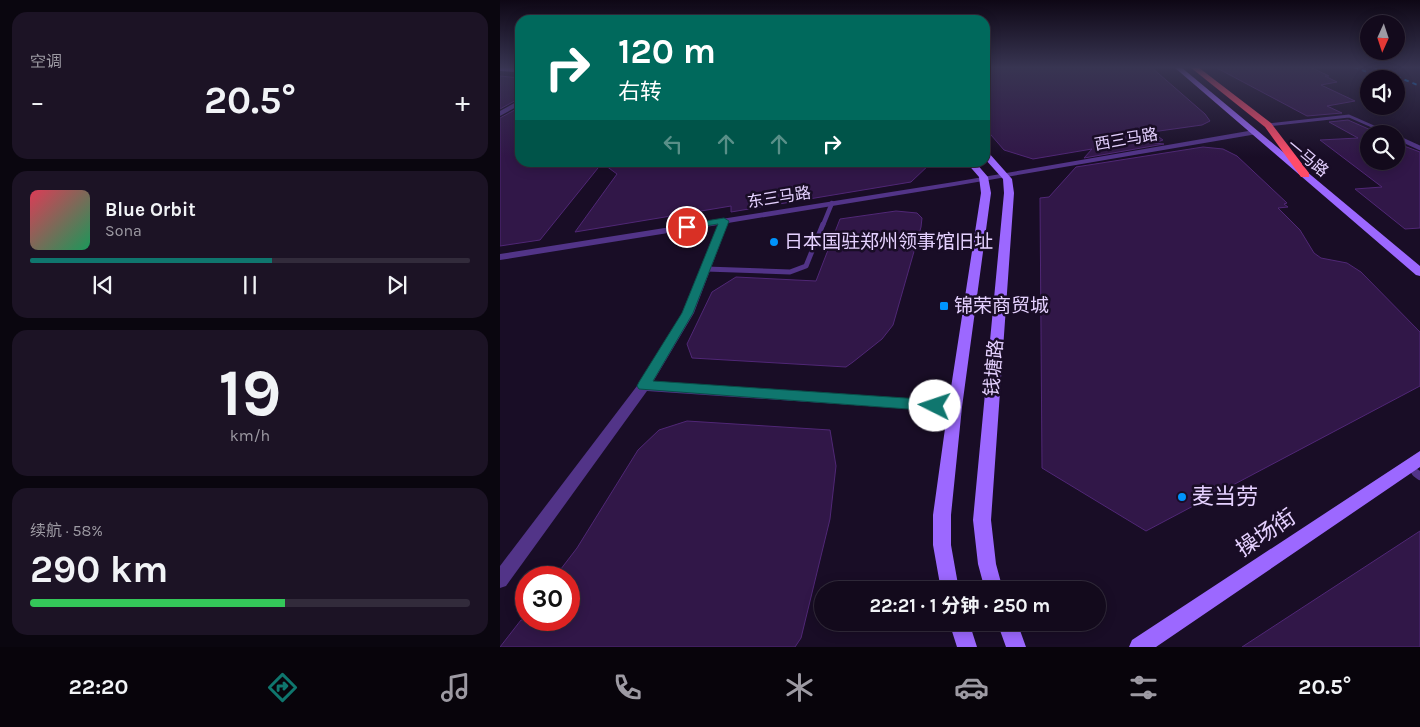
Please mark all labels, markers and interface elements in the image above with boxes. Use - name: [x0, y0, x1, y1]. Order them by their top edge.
- north arrow: [1360, 15, 1405, 60]
- map controls: [1360, 15, 1405, 170]
- text: 120 m: [618, 31, 716, 72]
- icon: right: [535, 35, 600, 100]
- text: 空调: [30, 52, 62, 71]
- button: sound: [1360, 70, 1405, 115]
- text: 20.5°: [204, 78, 296, 123]
- text: 右转: [618, 79, 662, 105]
- text: −: [30, 85, 45, 118]
- text: +: [455, 85, 470, 118]
- street label: 西三马路: [1093, 124, 1159, 154]
- button: search: [1360, 125, 1405, 170]
- icon: left: [659, 130, 687, 158]
- icon: ahead: [712, 130, 740, 158]
- icon: ahead: [765, 130, 793, 158]
- icon: right: [818, 130, 846, 158]
- street label: 一马路: [1284, 135, 1332, 181]
- street label: 东三马路: [746, 183, 812, 211]
- text: Blue Orbit: [105, 199, 196, 221]
- pin: [666, 206, 708, 248]
- icon: arrive: [673, 213, 701, 241]
- text: Sona: [105, 221, 142, 240]
- place label: 日本国驻郑州领事馆旧址: [784, 231, 993, 253]
- marker: 日本国驻郑州领事馆旧址: [768, 236, 780, 248]
- icon: previous: [89, 271, 117, 299]
- icon: pause: [236, 271, 264, 299]
- icon: next: [383, 271, 411, 299]
- place label: 锦荣商贸城: [954, 295, 1049, 317]
- marker: 锦荣商贸城: [938, 300, 950, 312]
- street label: 钱塘路: [981, 339, 1007, 397]
- text: 19: [219, 355, 281, 431]
- position arrow: [908, 379, 960, 431]
- text: km/h: [230, 426, 270, 445]
- place label: 麦当劳: [1192, 484, 1258, 510]
- marker: 麦当劳: [1176, 491, 1188, 503]
- street label: 操场街: [1231, 504, 1301, 562]
- text: 续航 · 58%: [30, 521, 103, 540]
- text: 290 km: [30, 547, 168, 592]
- speed limit sign: 30: [515, 566, 580, 631]
- text: 22:21 · 1 分钟 · 250 m: [870, 595, 1050, 617]
- icon: directions: [265, 670, 300, 705]
- icon: music: [438, 670, 473, 705]
- icon: phone: [610, 670, 645, 705]
- icon: climate: [782, 670, 817, 705]
- icon: car: [954, 670, 989, 705]
- icon: filters: [1126, 670, 1161, 705]
- text: 22:20: [69, 674, 128, 700]
- text: 20.5°: [1298, 674, 1351, 700]

